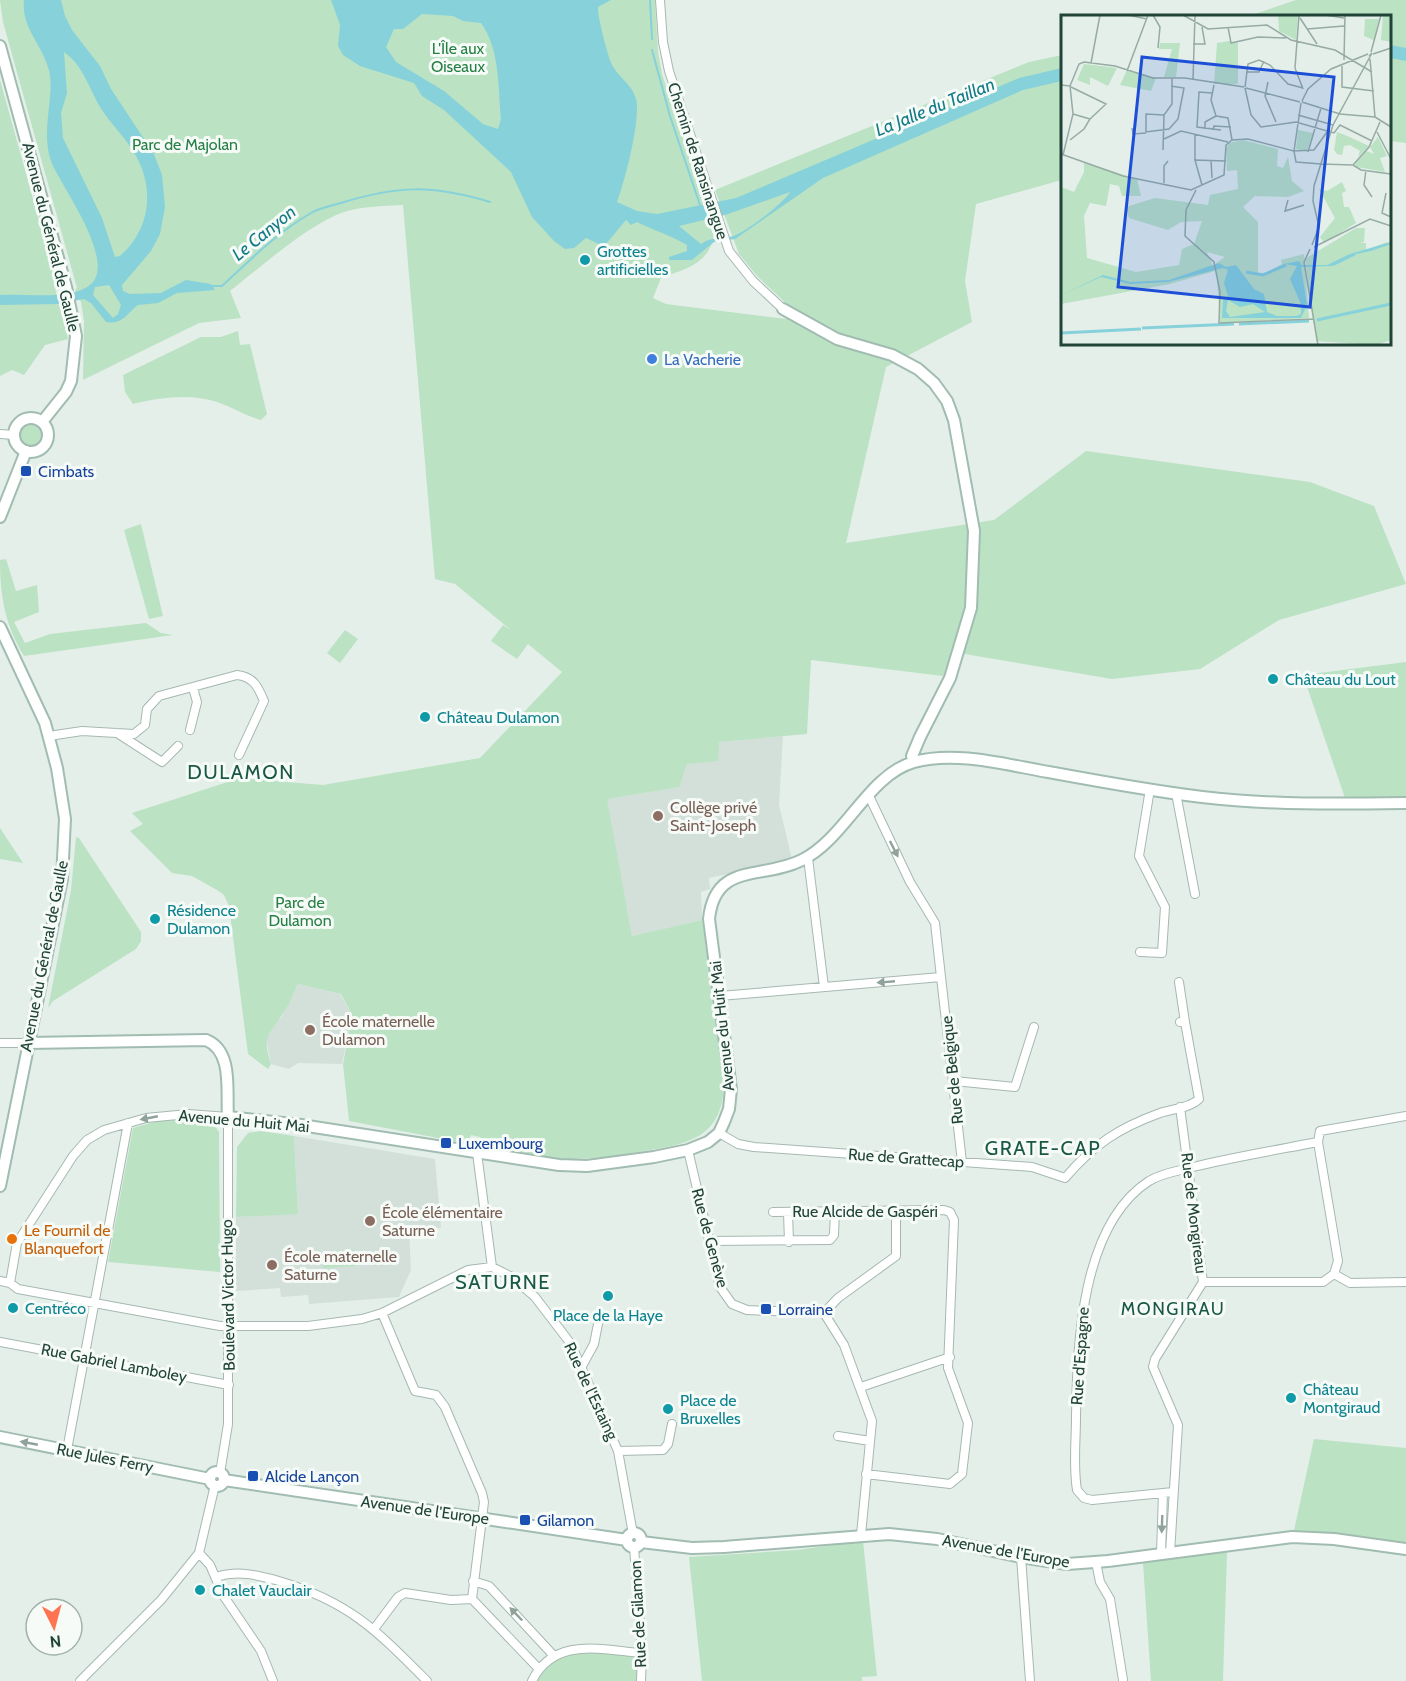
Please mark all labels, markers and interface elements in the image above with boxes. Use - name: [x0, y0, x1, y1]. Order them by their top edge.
- inset map: [1061, 15, 1391, 345]
- park label: L'Île aux Oiseaux: [431, 39, 485, 76]
- water label: La Jalle du Taillan: [872, 73, 998, 141]
- street label: Chemin de Ransinangue: [664, 80, 732, 242]
- park label: Parc de Majolan: [132, 135, 238, 154]
- street label: Avenue du Général de Gaulle: [18, 140, 84, 334]
- water label: Le Canyon: [228, 201, 300, 265]
- place label: Grottes artificielles: [597, 242, 669, 279]
- marker: Grottes artificielles: [578, 253, 592, 267]
- place label: La Vacherie: [664, 350, 741, 369]
- marker: La Vacherie: [645, 352, 659, 366]
- place label: Cimbats: [38, 462, 95, 481]
- marker: Cimbats: [19, 464, 33, 478]
- place label: Château du Lout: [1285, 670, 1396, 689]
- marker: Château du Lout: [1266, 672, 1280, 686]
- place label: Château Dulamon: [437, 708, 559, 727]
- marker: Château Dulamon: [418, 710, 432, 724]
- district label: DULAMON: [187, 760, 295, 784]
- place label: Collège privé Saint-Joseph: [670, 798, 757, 835]
- marker: Collège privé Saint-Joseph: [651, 809, 665, 823]
- one-way arrow: [889, 841, 899, 858]
- street label: Avenue du Général de Gaulle: [16, 859, 72, 1053]
- park label: Parc de Dulamon: [268, 893, 332, 930]
- place label: Résidence Dulamon: [167, 901, 236, 938]
- marker: Résidence Dulamon: [148, 912, 162, 926]
- street label: Avenue du Huit Mai: [706, 960, 738, 1092]
- one-way arrow: [876, 977, 895, 987]
- place label: École maternelle Dulamon: [322, 1012, 435, 1049]
- street label: Rue de Belgique: [937, 1015, 967, 1125]
- marker: École maternelle Dulamon: [303, 1023, 317, 1037]
- street label: Avenue du Huit Mai: [178, 1106, 310, 1136]
- one-way arrow: [139, 1114, 158, 1123]
- place label: Luxembourg: [458, 1134, 544, 1153]
- marker: Luxembourg: [439, 1136, 453, 1150]
- district label: GRATE-CAP: [985, 1136, 1101, 1160]
- street label: Rue de Grattecap: [847, 1144, 965, 1172]
- street label: Rue de Mongireau: [1177, 1151, 1211, 1275]
- street label: Rue de Genève: [688, 1186, 732, 1290]
- street label: Rue Alcide de Gaspéri: [792, 1202, 938, 1221]
- place label: École élémentaire Saturne: [382, 1203, 503, 1240]
- marker: École élémentaire Saturne: [363, 1214, 377, 1228]
- street label: Boulevard Victor Hugo: [217, 1219, 239, 1371]
- place label: Le Fournil de Blanquefort: [24, 1221, 110, 1258]
- marker: Le Fournil de Blanquefort: [5, 1232, 19, 1246]
- place label: École maternelle Saturne: [284, 1247, 397, 1284]
- marker: École maternelle Saturne: [265, 1258, 279, 1272]
- district label: SATURNE: [455, 1270, 551, 1294]
- marker: Place de la Haye: [601, 1289, 615, 1303]
- district label: MONGIRAU: [1121, 1298, 1225, 1320]
- place label: Centréco: [25, 1299, 86, 1318]
- place label: Lorraine: [778, 1300, 833, 1319]
- marker: Centréco: [6, 1301, 20, 1315]
- marker: Lorraine: [759, 1302, 773, 1316]
- place label: Place de la Haye: [553, 1306, 663, 1325]
- street label: Rue d'Espagne: [1067, 1306, 1093, 1406]
- street label: Rue de l'Estaing: [560, 1339, 622, 1444]
- street label: Rue Gabriel Lamboley: [39, 1340, 189, 1386]
- place label: Château Montgiraud: [1303, 1380, 1380, 1417]
- place label: Place de Bruxelles: [680, 1391, 741, 1428]
- marker: Château Montgiraud: [1284, 1391, 1298, 1405]
- marker: Place de Bruxelles: [661, 1402, 675, 1416]
- one-way arrow: [20, 1438, 39, 1447]
- street label: Rue Jules Ferry: [55, 1439, 155, 1477]
- place label: Alcide Lançon: [265, 1467, 359, 1486]
- marker: Alcide Lançon: [246, 1469, 260, 1483]
- street label: Avenue de l'Europe: [360, 1492, 490, 1528]
- place label: Gilamon: [537, 1511, 594, 1530]
- marker: Gilamon: [518, 1513, 532, 1527]
- one-way arrow: [1157, 1514, 1166, 1533]
- street label: Avenue de l'Europe: [941, 1530, 1071, 1572]
- street label: Rue de Gilamon: [626, 1560, 650, 1668]
- place label: Chalet Vauclair: [212, 1581, 312, 1600]
- marker: Chalet Vauclair: [193, 1583, 207, 1597]
- north arrow: [24, 1597, 84, 1657]
- one-way arrow: [510, 1608, 524, 1622]
- text: N: [49, 1631, 62, 1651]

